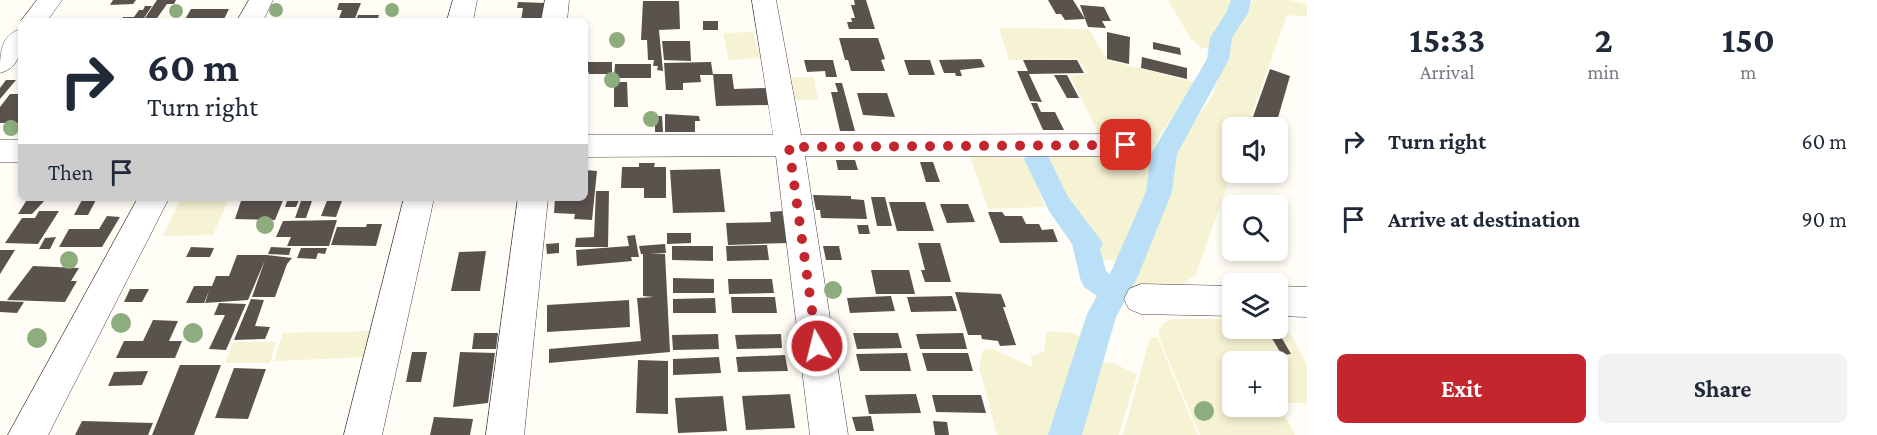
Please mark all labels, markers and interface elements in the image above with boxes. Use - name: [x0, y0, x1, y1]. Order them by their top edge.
- text: 15:33: [1409, 20, 1485, 60]
- text: 2: [1594, 20, 1613, 60]
- text: 150: [1722, 20, 1775, 60]
- icon: right: [48, 42, 126, 120]
- text: 60 m: [147, 43, 239, 90]
- text: Arrival: [1420, 61, 1474, 83]
- text: min: [1588, 61, 1620, 83]
- text: m: [1740, 61, 1756, 83]
- text: Turn right: [147, 92, 258, 122]
- map controls: [1222, 117, 1288, 417]
- button: sound: [1222, 117, 1288, 183]
- pin: [1100, 119, 1151, 170]
- icon: right: [1337, 125, 1370, 158]
- icon: arrive: [1109, 128, 1142, 161]
- text: Turn right: [1388, 129, 1486, 154]
- text: 60 m: [1802, 129, 1847, 154]
- icon: arrive: [105, 156, 138, 189]
- text: Then: [48, 160, 93, 185]
- button: search: [1222, 195, 1288, 261]
- icon: arrive: [1337, 203, 1370, 236]
- text: Arrive at destination: [1388, 207, 1580, 232]
- text: 90 m: [1802, 207, 1847, 232]
- button: layers: [1222, 273, 1288, 339]
- position arrow: [785, 314, 849, 378]
- button: +: [1222, 351, 1288, 417]
- button: Exit: [1337, 354, 1586, 423]
- button: Share: [1598, 354, 1847, 423]

